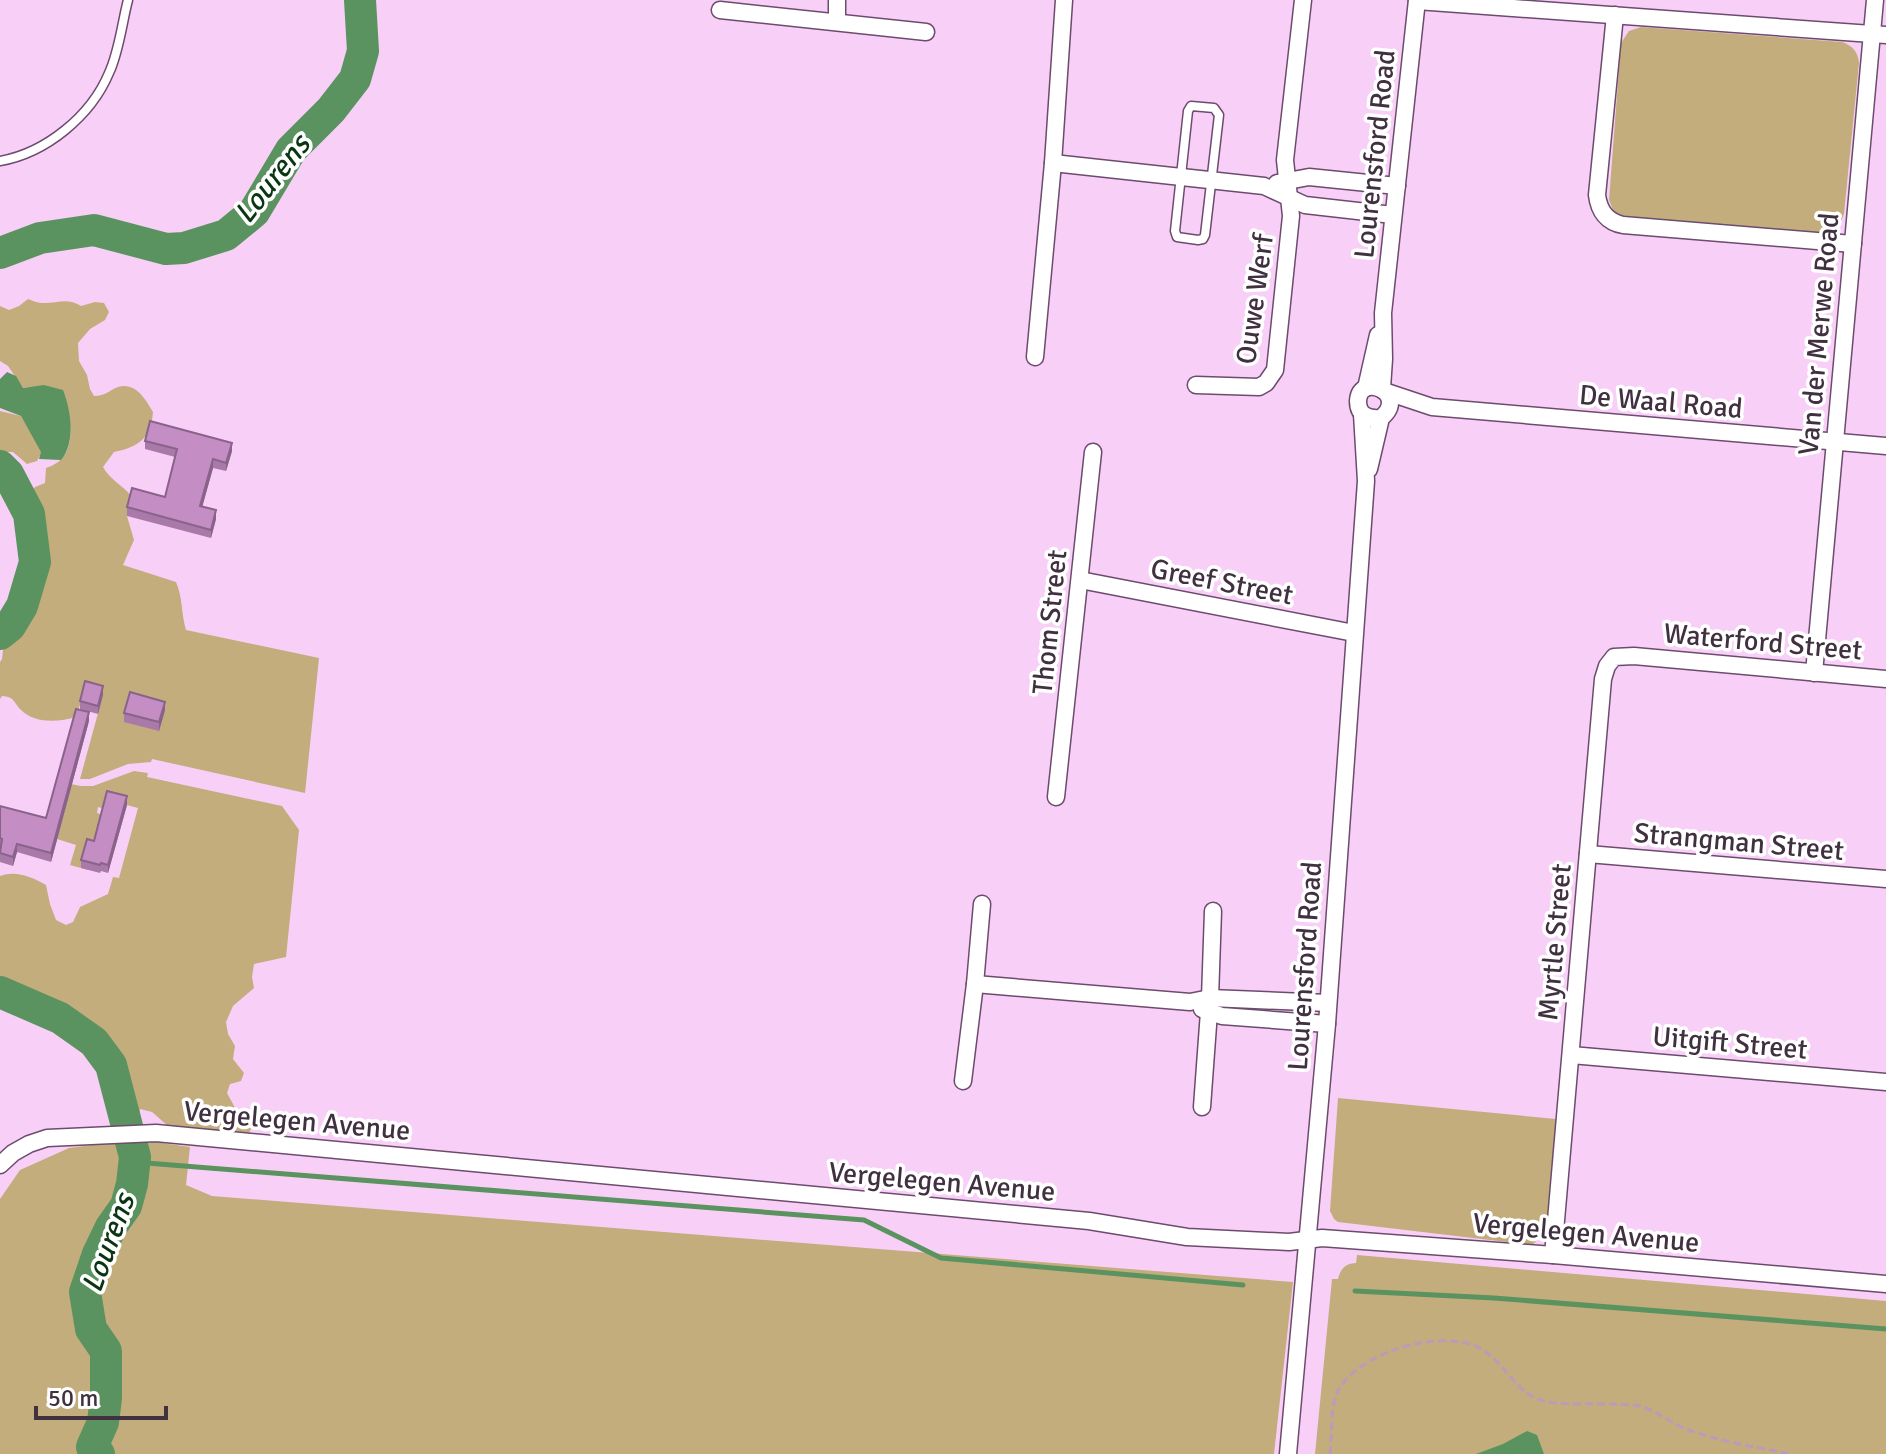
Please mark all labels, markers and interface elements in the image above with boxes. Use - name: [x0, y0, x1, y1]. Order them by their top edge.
- street label: Lourensford Road: [1347, 48, 1403, 260]
- water label: Lourens: [226, 126, 320, 231]
- street label: Van der Merwe Road: [1791, 211, 1847, 457]
- street label: Ouwe Werf: [1229, 230, 1281, 366]
- street label: De Waal Road: [1578, 378, 1744, 426]
- street label: Thom Street: [1026, 548, 1075, 696]
- street label: Greef Street: [1148, 552, 1296, 612]
- street label: Waterford Street: [1662, 616, 1864, 668]
- street label: Strangman Street: [1633, 816, 1845, 868]
- street label: Lourensford Road: [1281, 860, 1329, 1072]
- street label: Myrtle Street: [1531, 862, 1579, 1022]
- street label: Uitgift Street: [1651, 1019, 1809, 1067]
- street label: Vergelegen Avenue: [182, 1094, 412, 1148]
- street label: Vergelegen Avenue: [827, 1155, 1057, 1209]
- water label: Lourens: [74, 1186, 144, 1297]
- street label: Vergelegen Avenue: [1471, 1206, 1701, 1260]
- scale bar: [36, 1370, 166, 1420]
- text: 50 m: [48, 1383, 98, 1413]

